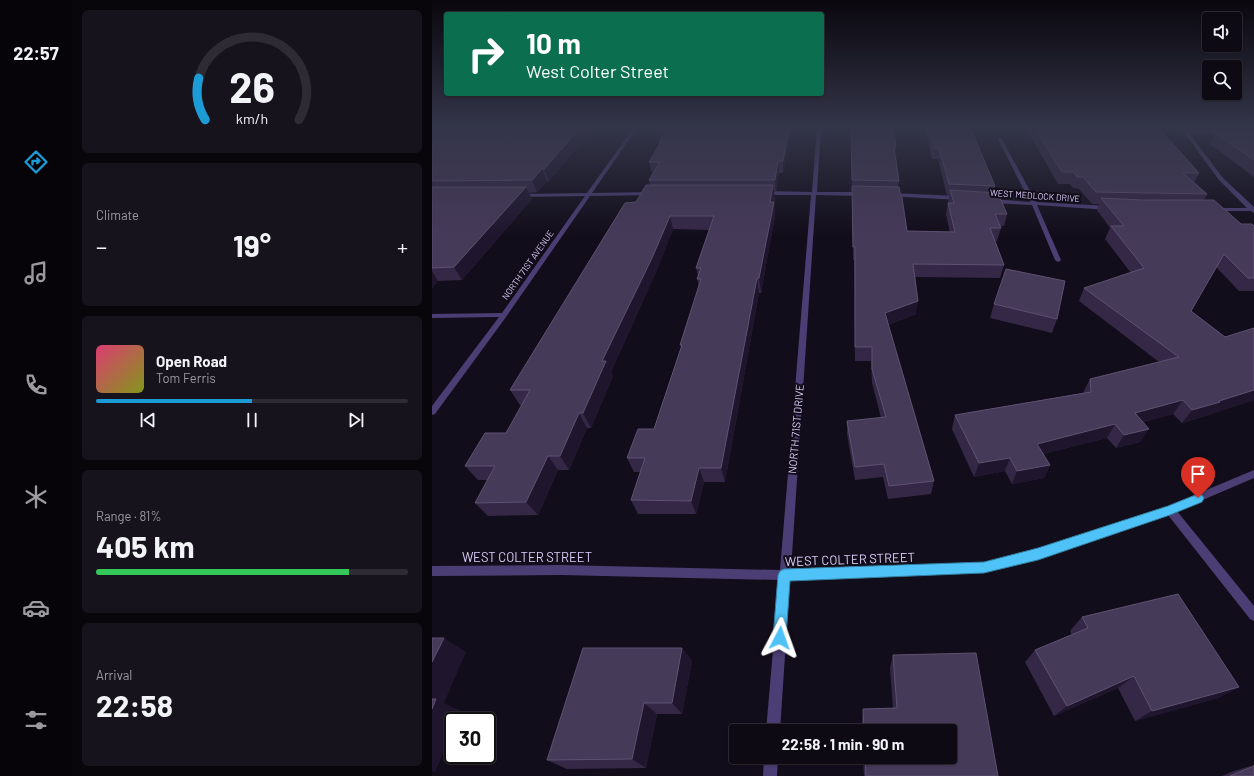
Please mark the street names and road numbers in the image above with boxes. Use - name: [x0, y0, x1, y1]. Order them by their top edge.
- street label: WEST MEDLOCK DRIVE: [990, 187, 1080, 204]
- street label: NORTH 71ST AVENUE: [499, 228, 556, 302]
- street label: NORTH 71ST DRIVE: [785, 383, 806, 474]
- street label: WEST COLTER STREET: [462, 549, 592, 565]
- street label: WEST COLTER STREET: [785, 549, 915, 569]

